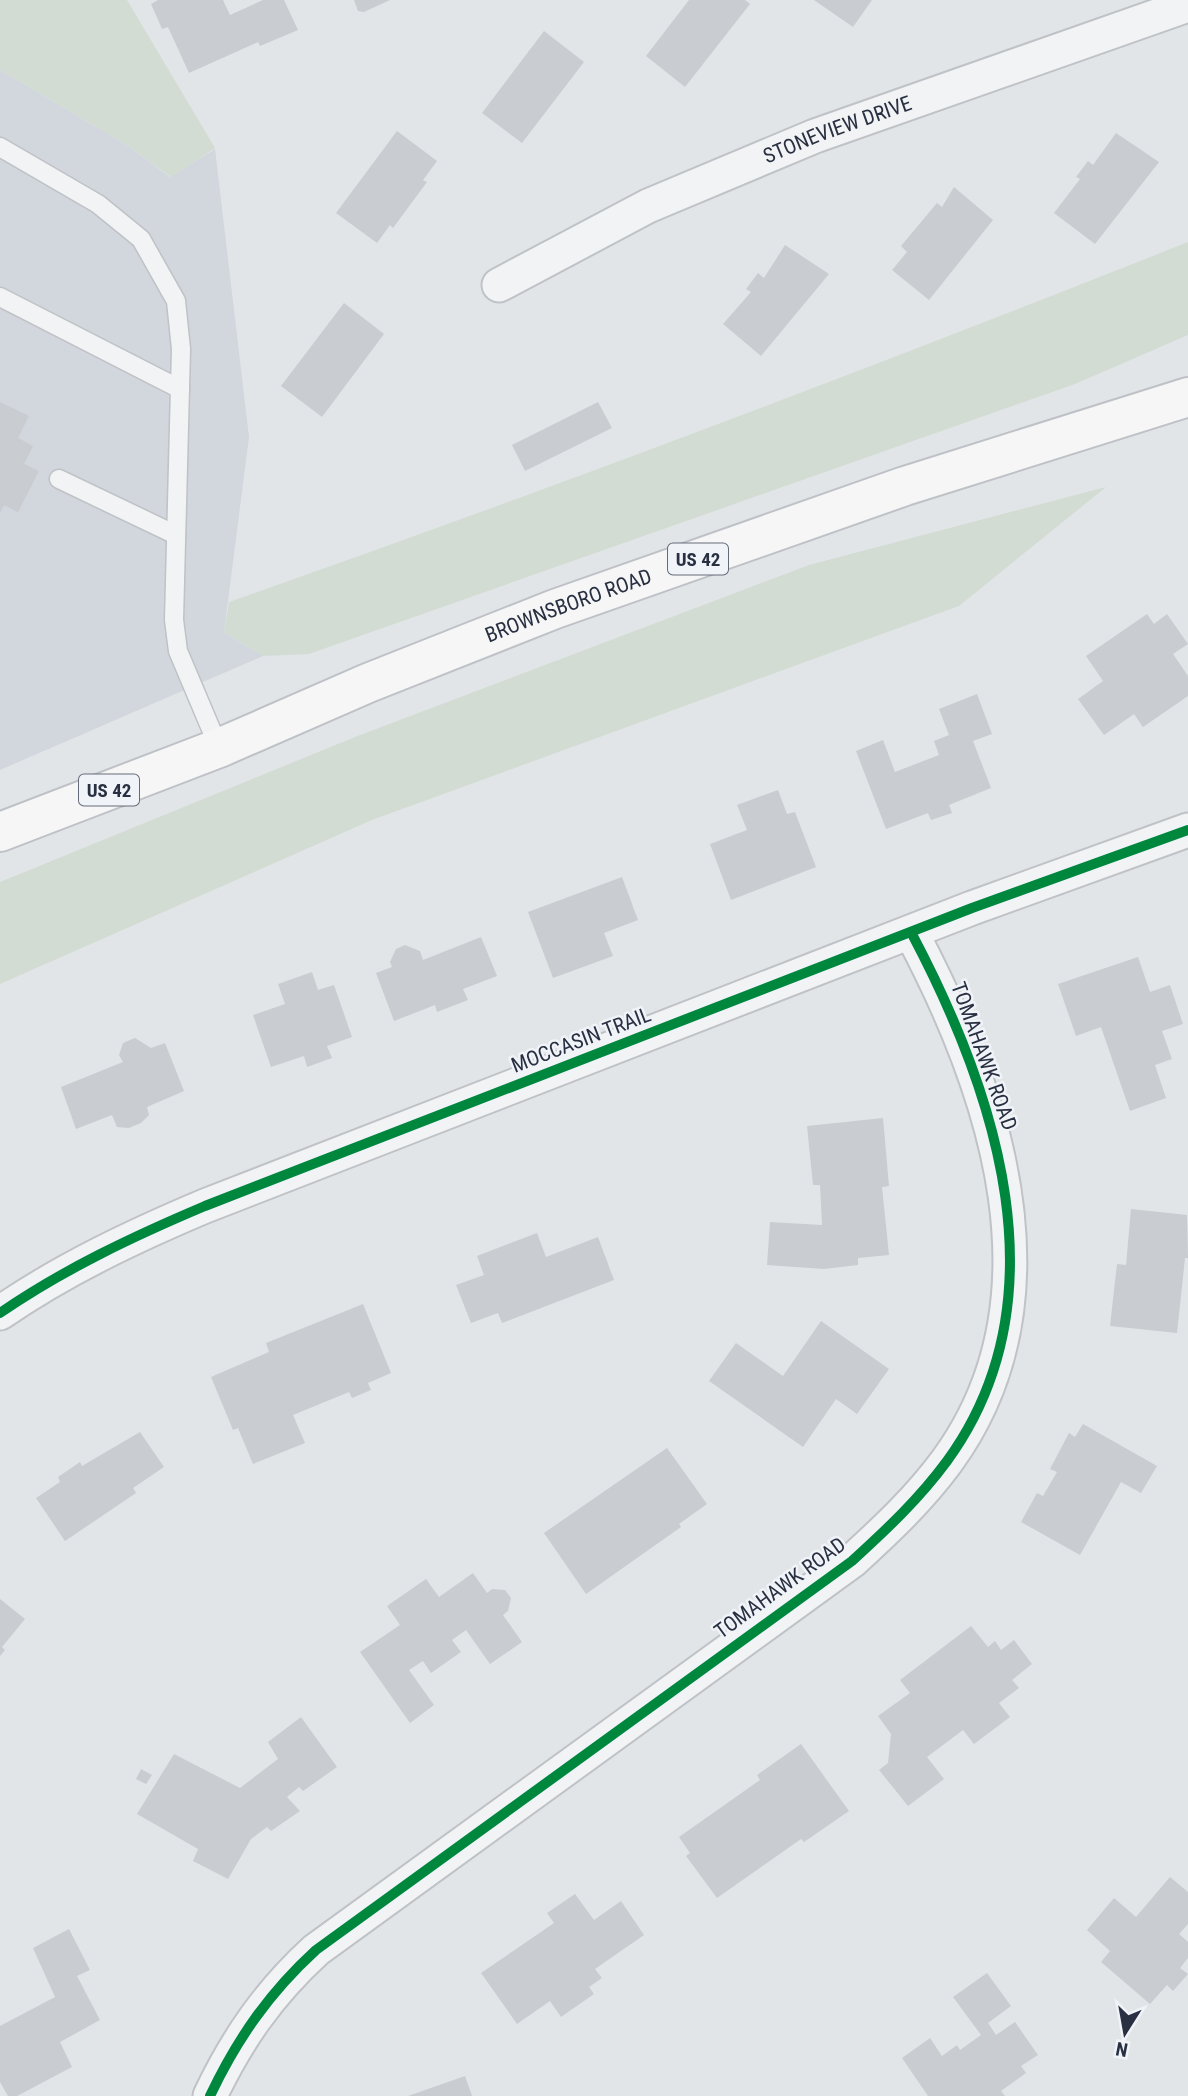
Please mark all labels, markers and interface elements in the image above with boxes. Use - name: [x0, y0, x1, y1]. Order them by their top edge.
- street label: STONEVIEW DRIVE: [760, 91, 915, 168]
- road number: US 42: [668, 544, 728, 574]
- street label: BROWNSBORO ROAD: [482, 564, 655, 647]
- road number: US 42: [79, 775, 139, 806]
- street label: TOMAHAWK ROAD: [946, 979, 1022, 1133]
- street label: MOCCASIN TRAIL: [508, 1002, 654, 1078]
- street label: TOMAHAWK ROAD: [710, 1532, 850, 1644]
- north arrow: [1090, 1998, 1160, 2068]
- text: N: [1114, 2037, 1130, 2062]

